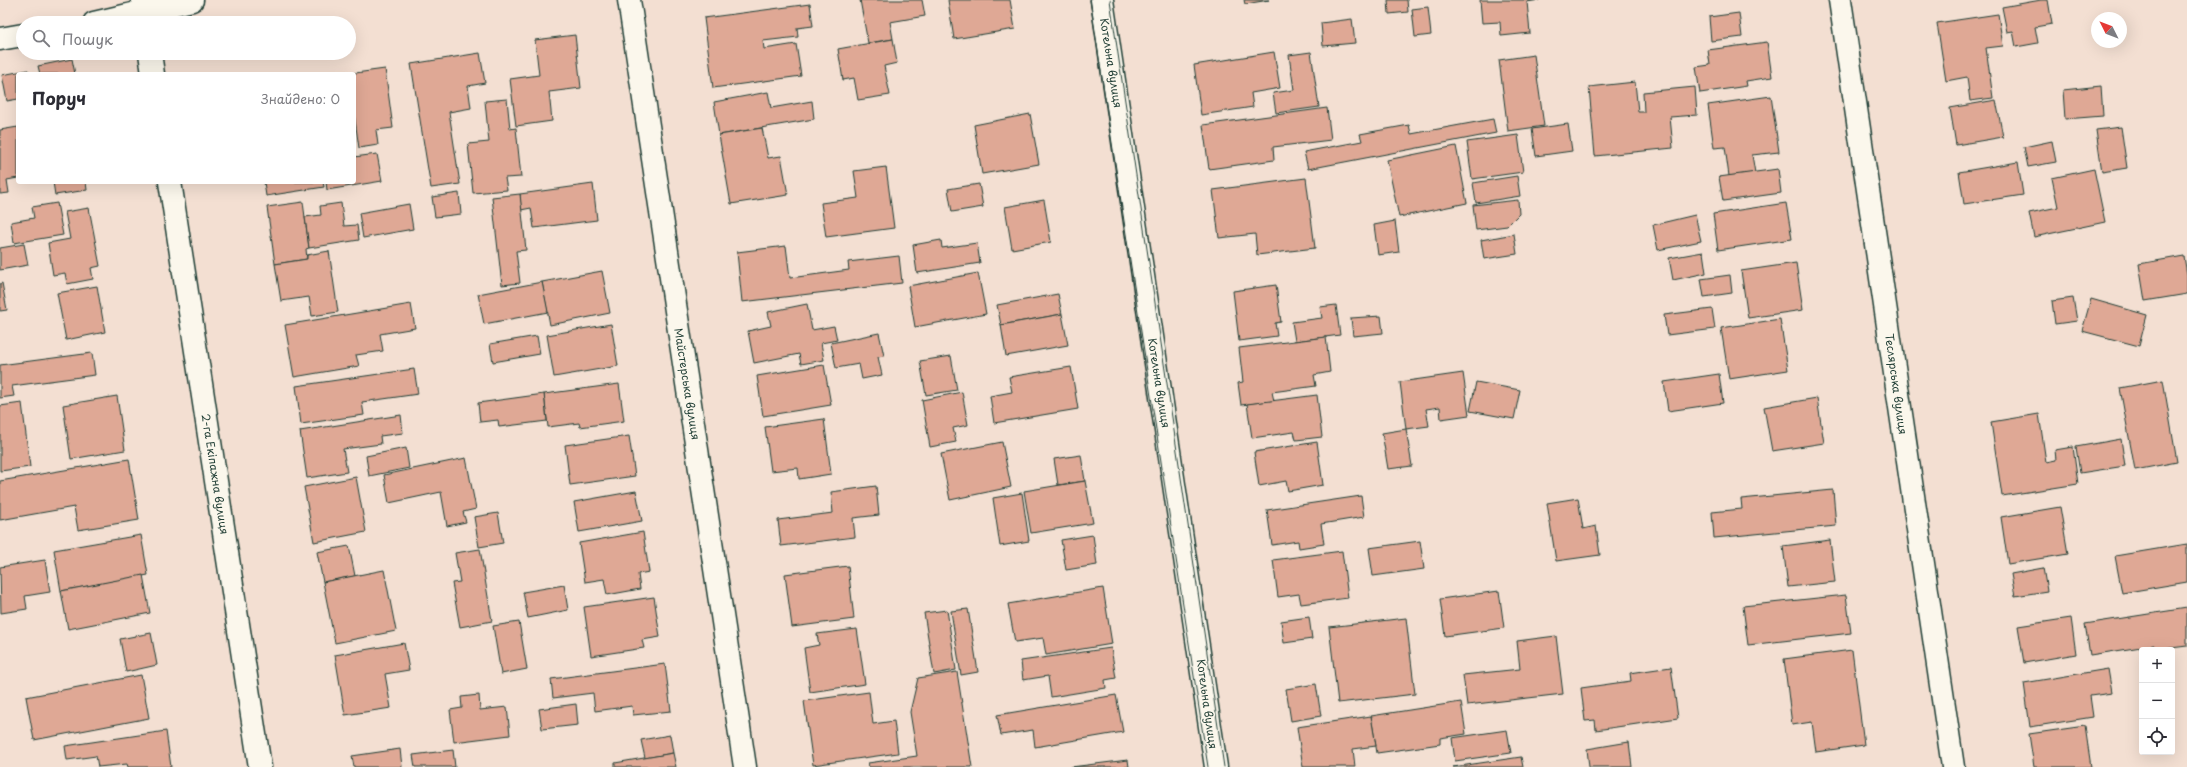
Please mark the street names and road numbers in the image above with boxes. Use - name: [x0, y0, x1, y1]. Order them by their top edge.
- street label: Котельна вулиця: [1096, 17, 1127, 109]
- street label: Майстерська вулиця: [670, 327, 705, 441]
- street label: Теслярська вулиця: [1881, 333, 1912, 435]
- street label: Котельна вулиця: [1144, 337, 1175, 429]
- street label: 2-га Екіпажна вулиця: [198, 412, 233, 535]
- street label: Котельна вулиця: [1193, 658, 1222, 750]

